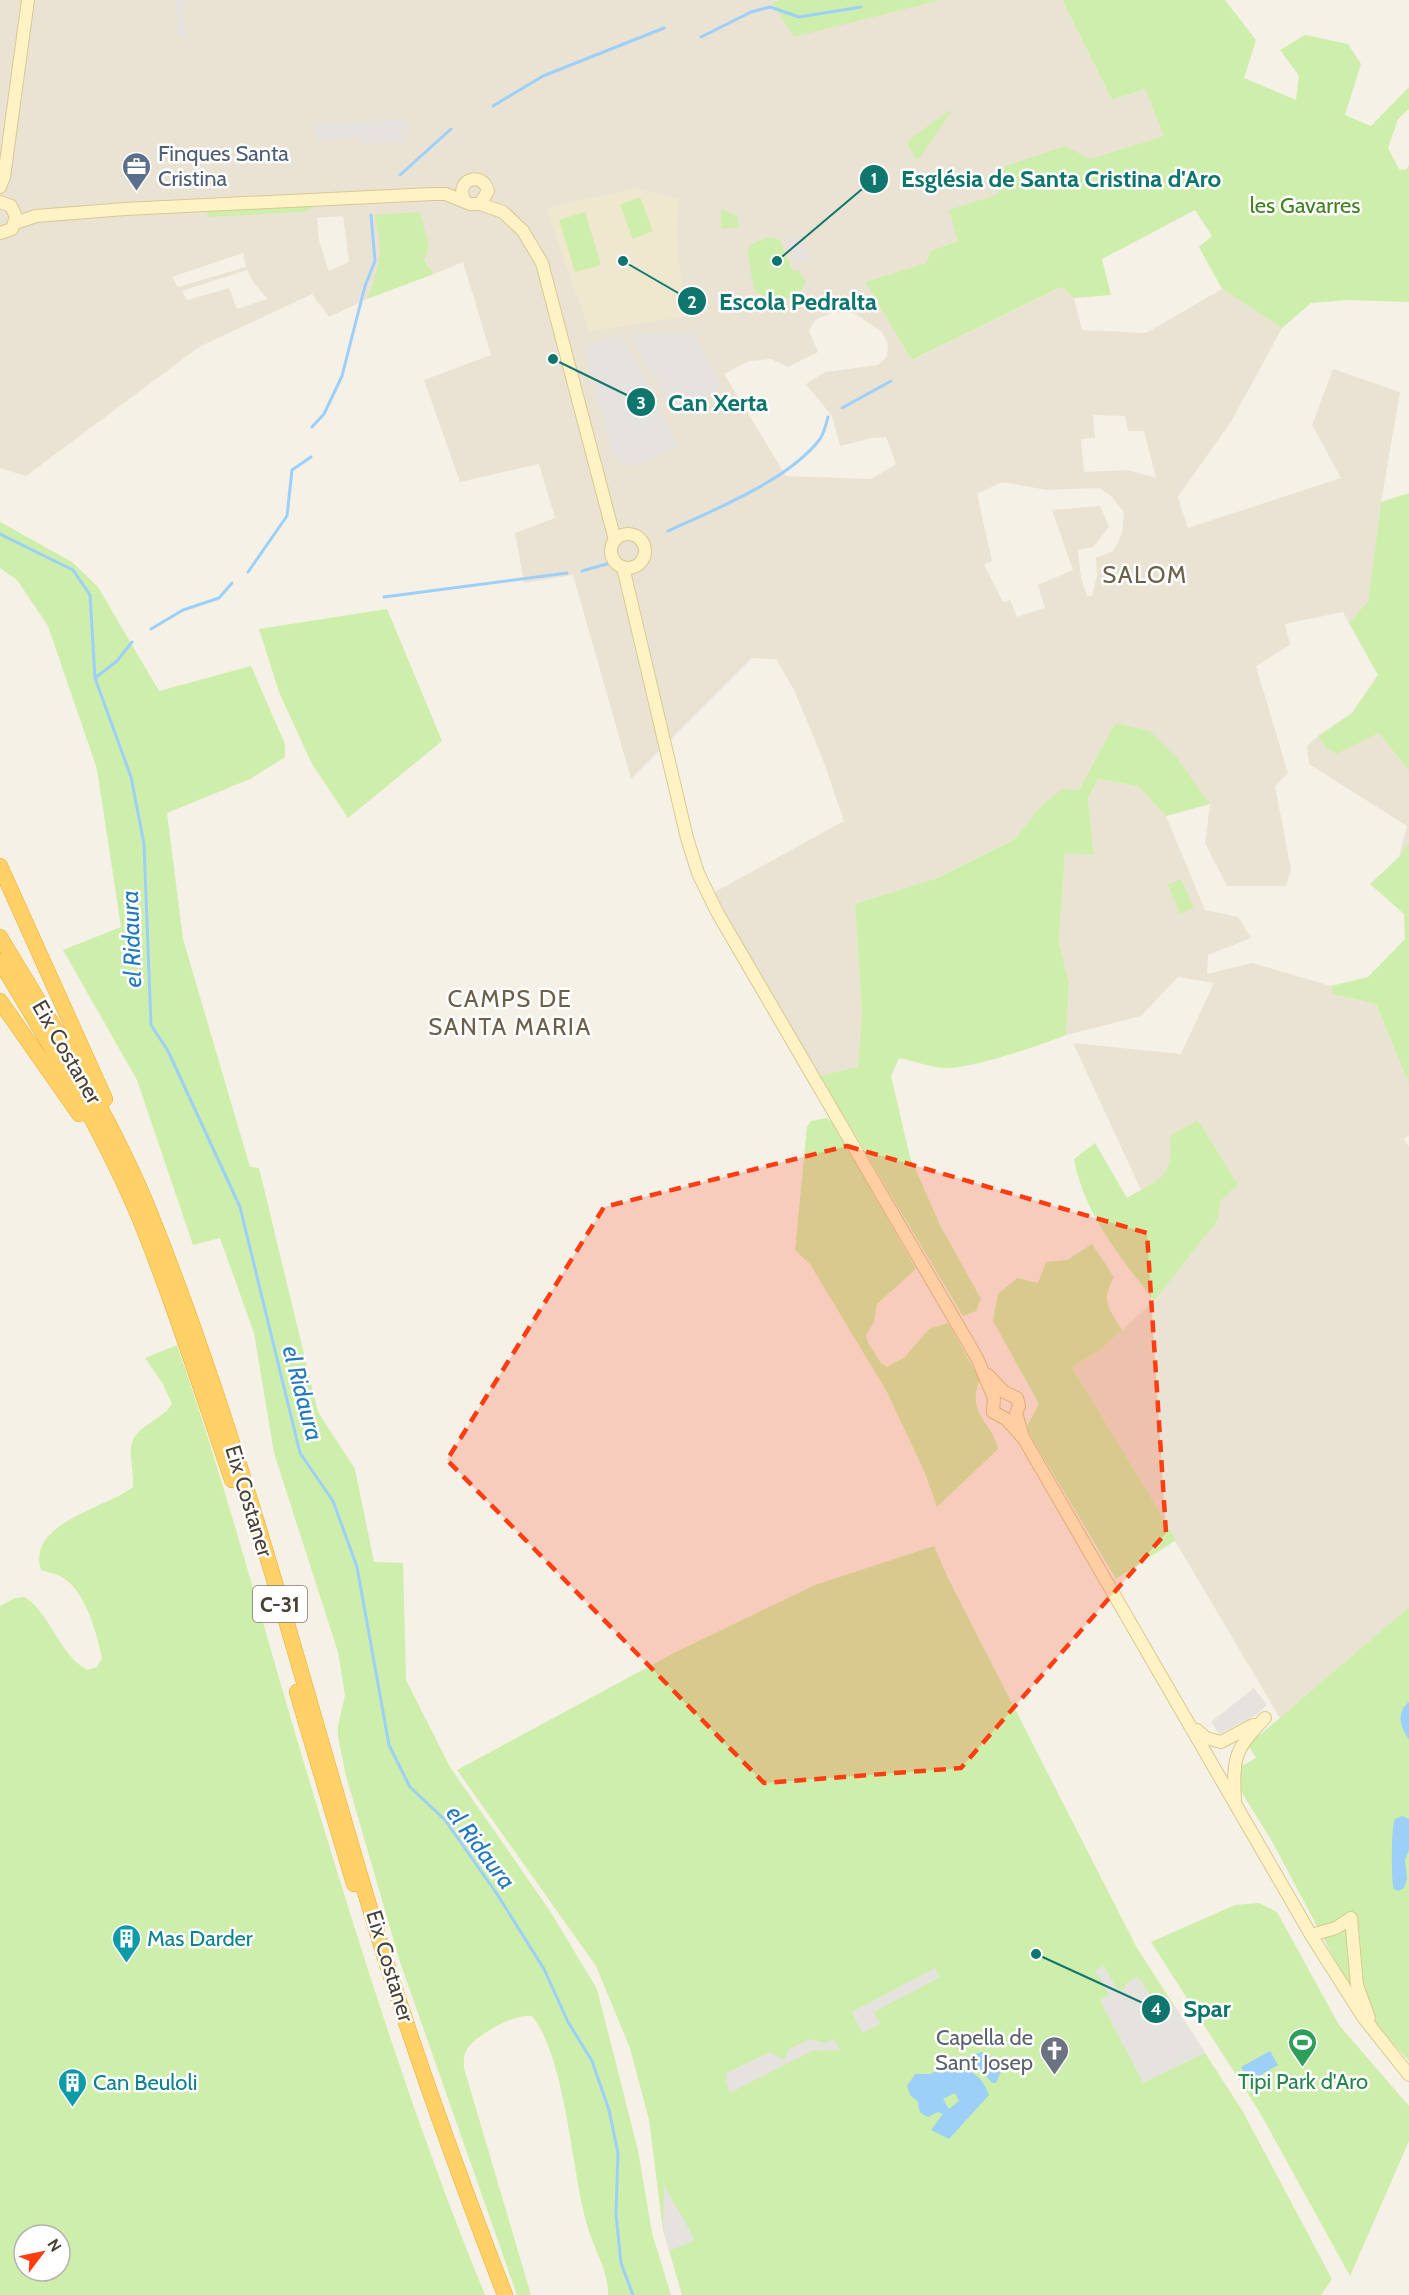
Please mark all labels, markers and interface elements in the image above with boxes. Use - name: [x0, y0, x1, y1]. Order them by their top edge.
- place label: Finques Santa Cristina: [158, 140, 289, 192]
- office icon: Finques Santa Cristina: [121, 150, 153, 192]
- callout: Església de Santa Cristina d'Aro: [859, 158, 1233, 200]
- text: Església de Santa Cristina d'Aro: [901, 164, 1221, 193]
- text: 1: [871, 168, 877, 190]
- park label: les Gavarres: [1250, 192, 1360, 219]
- callout: Escola Pedralta: [677, 280, 890, 322]
- text: Escola Pedralta: [719, 287, 877, 316]
- text: 2: [687, 291, 697, 313]
- callout: Can Xerta: [626, 381, 780, 423]
- text: Can Xerta: [668, 388, 768, 417]
- text: 3: [636, 392, 646, 414]
- district label: SALOM: [1102, 560, 1188, 589]
- water label: el Ridaura: [115, 890, 147, 988]
- district label: CAMPS DE SANTA MARIA: [428, 984, 592, 1041]
- street label: Eix Costaner: [26, 995, 108, 1109]
- water label: el Ridaura: [276, 1342, 330, 1444]
- street label: Eix Costaner: [219, 1442, 279, 1560]
- road number: C-31: [253, 1586, 307, 1622]
- water label: el Ridaura: [440, 1799, 522, 1895]
- street label: Eix Costaner: [360, 1907, 420, 2025]
- building icon: Mas Darder: [110, 1922, 142, 1964]
- place label: Mas Darder: [147, 1925, 253, 1952]
- callout: Spar: [1141, 1988, 1243, 2030]
- text: Spar: [1183, 1994, 1231, 2023]
- text: 4: [1150, 1998, 1162, 2020]
- place label: Capella de Sant Josep: [935, 2024, 1033, 2076]
- sports icon: Tipi Park d'Aro: [1287, 2026, 1319, 2068]
- church icon: Capella de Sant Josep: [1038, 2034, 1070, 2076]
- building icon: Can Beuloli: [56, 2066, 88, 2108]
- place label: Tipi Park d'Aro: [1238, 2068, 1368, 2095]
- place label: Can Beuloli: [93, 2069, 197, 2096]
- north arrow: [12, 2223, 72, 2283]
- text: N: [43, 2235, 65, 2255]

